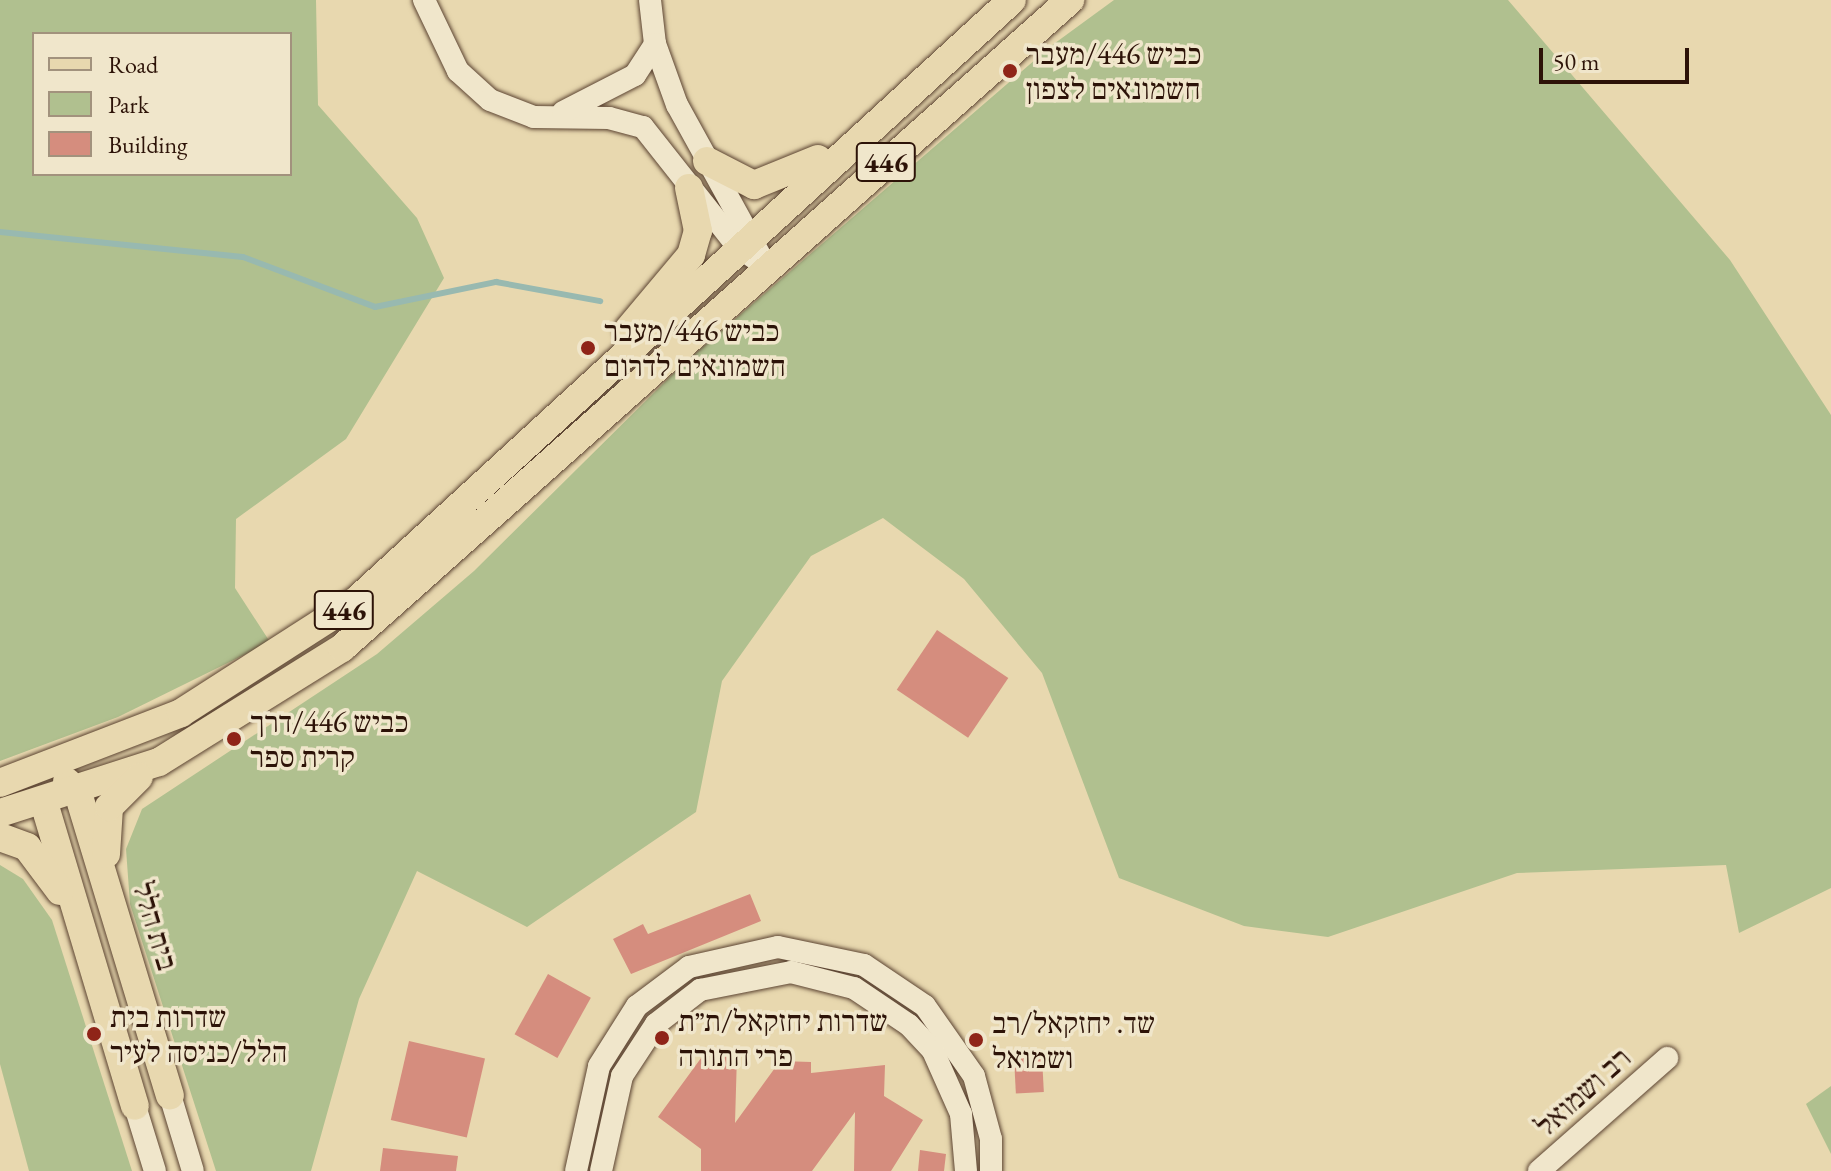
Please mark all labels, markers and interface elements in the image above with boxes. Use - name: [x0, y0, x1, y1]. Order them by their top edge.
- legend: [32, 32, 292, 176]
- scale bar: [1543, 32, 1693, 82]
- place label: כביש 446/מעבר חשמונאים לצפון: [1026, 36, 1202, 106]
- text: 50 m: [1553, 46, 1600, 77]
- text: Road: [108, 49, 158, 80]
- marker: כביש 446/מעבר חשמונאים לצפון: [1001, 62, 1019, 80]
- text: Park: [108, 89, 149, 120]
- text: Building: [108, 129, 188, 160]
- road number: 446: [854, 138, 918, 186]
- place label: כביש 446/מעבר חשמונאים לדרום: [604, 313, 786, 384]
- marker: כביש 446/מעבר חשמונאים לדרום: [579, 339, 597, 357]
- road number: 446: [312, 586, 376, 634]
- place label: כביש 446/דרך קרית ספר: [250, 704, 409, 774]
- marker: כביש 446/דרך קרית ספר: [225, 730, 243, 748]
- street label: בית הלל: [125, 877, 185, 975]
- place label: שדרות בית הלל/כניסה לעיר: [110, 999, 287, 1070]
- place label: שדרות יחזקאל/ת״ת פרי התורה: [678, 1003, 888, 1074]
- place label: שד. יחזקאל/רב ושמואל: [992, 1005, 1155, 1076]
- marker: שדרות בית הלל/כניסה לעיר: [85, 1025, 103, 1043]
- marker: שדרות יחזקאל/ת״ת פרי התורה: [653, 1029, 671, 1047]
- marker: שד. יחזקאל/רב ושמואל: [967, 1031, 985, 1049]
- street label: רב ושמואל: [1528, 1040, 1638, 1144]

